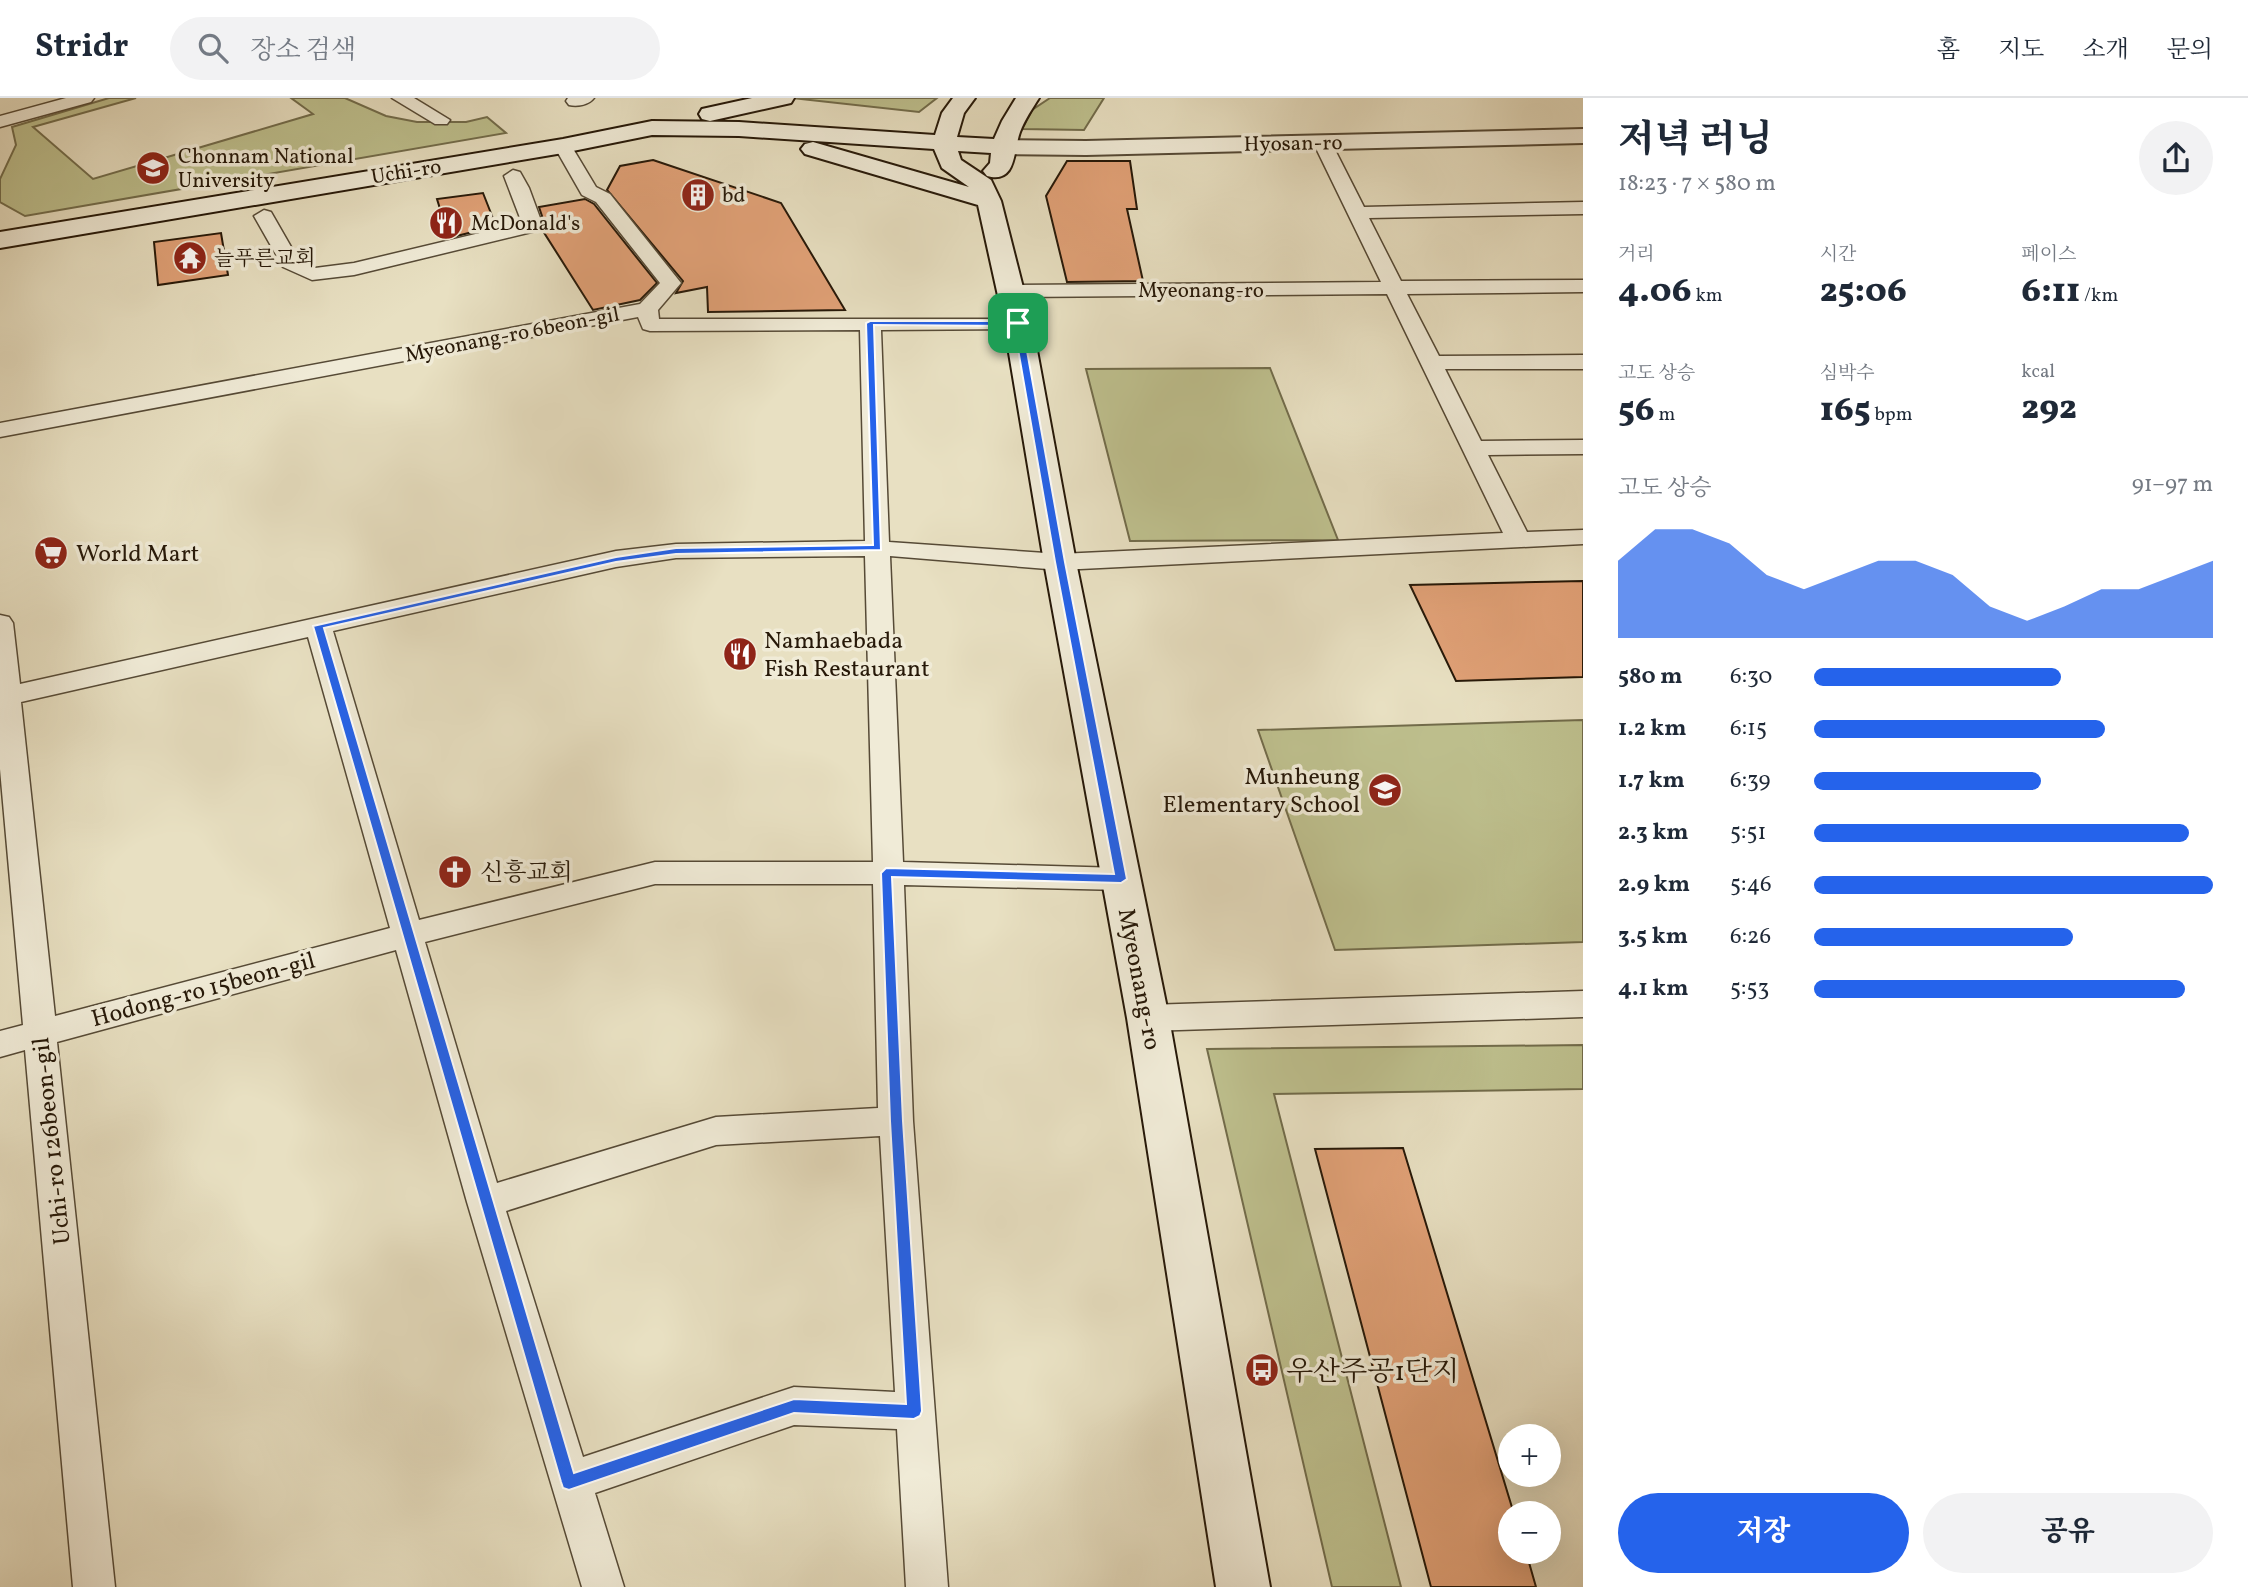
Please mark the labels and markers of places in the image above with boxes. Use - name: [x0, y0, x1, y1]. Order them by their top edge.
- place label: Chonnam National University: [178, 143, 354, 196]
- school or university icon: Chonnam National University: [134, 149, 172, 187]
- building icon: bd: [679, 176, 717, 214]
- place label: bd: [722, 182, 745, 211]
- restaurant icon: McDonald's: [427, 204, 465, 242]
- place label: McDonald's: [471, 210, 580, 239]
- temple icon: 늘푸른교회: [171, 239, 209, 277]
- place label: 늘푸른교회: [214, 245, 315, 274]
- pin: [988, 293, 1048, 353]
- supermarket icon: World Mart: [32, 534, 70, 572]
- place label: World Mart: [76, 538, 199, 572]
- place label: Namhaebada Fish Restaurant: [764, 625, 930, 687]
- restaurant icon: Namhaebada Fish Restaurant: [721, 635, 759, 673]
- place label: Munheung Elementary School: [1162, 761, 1360, 823]
- school or university icon: Munheung Elementary School: [1366, 771, 1404, 809]
- church icon: 신흥교회: [436, 853, 474, 891]
- place label: 신흥교회: [480, 857, 573, 891]
- bus stop icon: 우산주공1단지: [1243, 1351, 1281, 1389]
- place label: 우산주공1단지: [1286, 1353, 1459, 1392]

